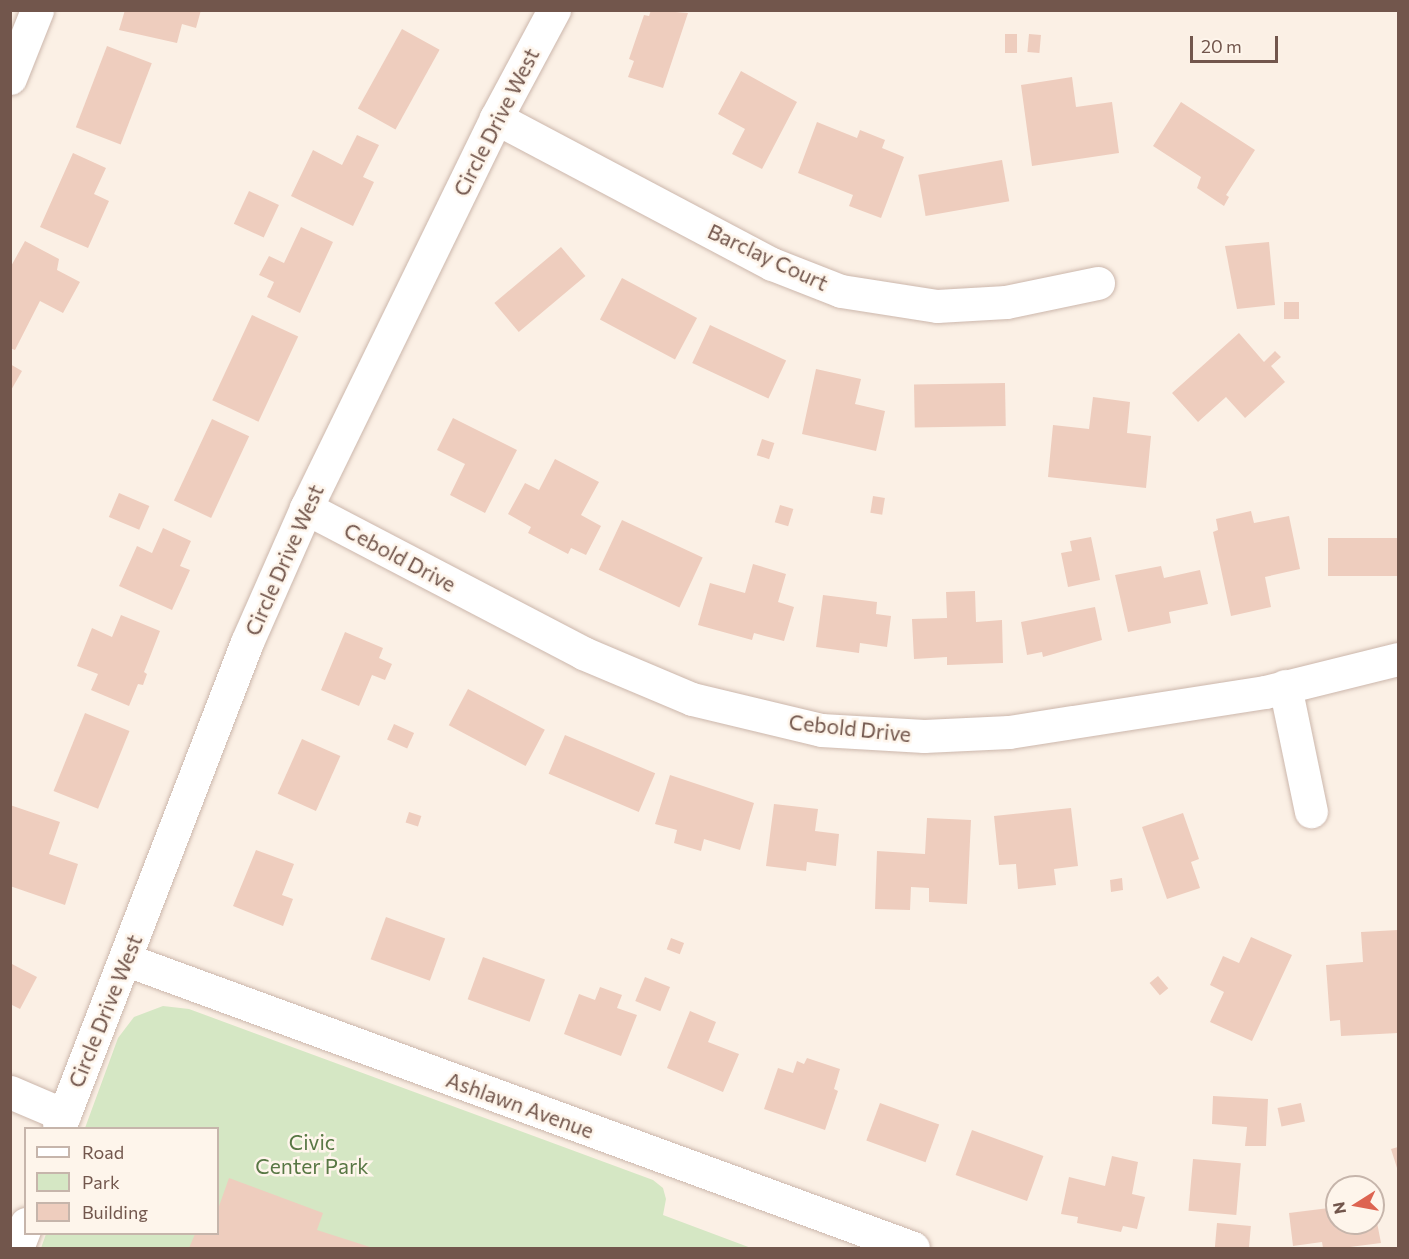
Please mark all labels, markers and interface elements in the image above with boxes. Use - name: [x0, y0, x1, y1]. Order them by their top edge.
- scale bar: [1193, 24, 1282, 62]
- text: 20 m: [1201, 35, 1242, 57]
- street label: Circle Drive West: [448, 44, 544, 200]
- street label: Barclay Court: [704, 218, 832, 296]
- street label: Circle Drive West: [239, 481, 329, 639]
- street label: Cebold Drive: [340, 517, 460, 597]
- street label: Cebold Drive: [788, 709, 912, 747]
- street label: Circle Drive West: [63, 931, 147, 1091]
- street label: Ashlawn Avenue: [443, 1067, 597, 1143]
- legend: [24, 1127, 219, 1235]
- park label: Civic Center Park: [255, 1129, 369, 1179]
- text: Road: [82, 1141, 124, 1163]
- text: Park: [82, 1171, 120, 1193]
- north arrow: [1325, 1175, 1385, 1235]
- text: N: [1328, 1200, 1349, 1216]
- text: Building: [82, 1201, 148, 1223]

